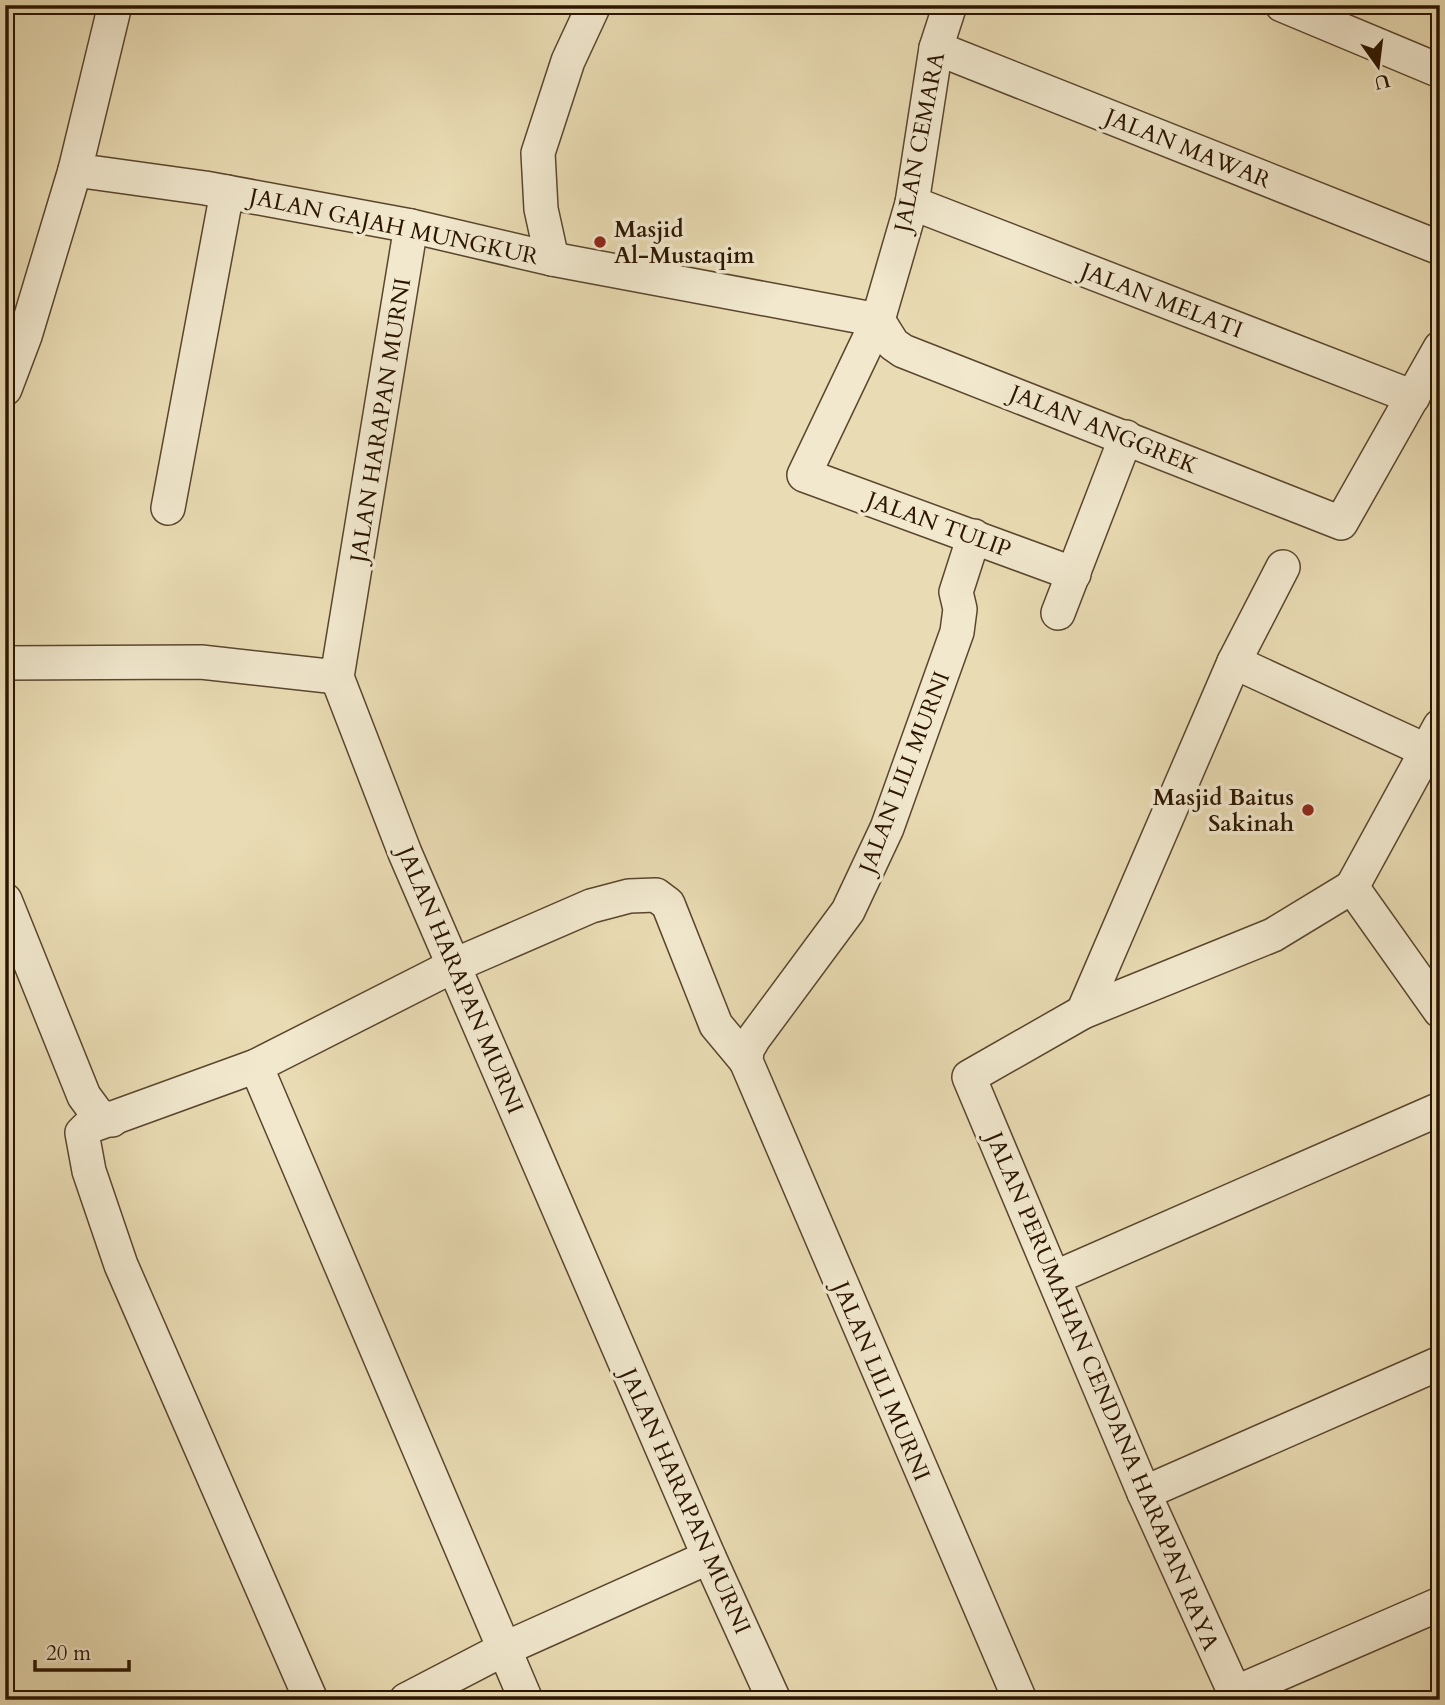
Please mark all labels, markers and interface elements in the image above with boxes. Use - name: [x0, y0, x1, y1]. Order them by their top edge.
- north arrow: [1344, 32, 1414, 102]
- street label: JALAN CEMARA: [886, 49, 952, 237]
- text: U: [1371, 67, 1393, 96]
- street label: JALAN MAWAR: [1098, 100, 1275, 196]
- street label: JALAN GAJAH MUNGKUR: [244, 180, 541, 272]
- place label: Masjid Al-Mustaqim: [614, 214, 755, 271]
- marker: Masjid Al-Mustaqim: [592, 234, 608, 250]
- street label: JALAN MELATI: [1074, 254, 1247, 346]
- street label: JALAN HARAPAN MURNI: [342, 276, 418, 568]
- street label: JALAN ANGGREK: [1003, 377, 1203, 482]
- street label: JALAN TULIP: [860, 483, 1015, 565]
- street label: JALAN LILI MURNI: [851, 667, 957, 880]
- place label: Masjid Baitus Sakinah: [1153, 782, 1294, 839]
- marker: Masjid Baitus Sakinah: [1300, 802, 1316, 818]
- street label: JALAN HARAPAN MURNI: [389, 839, 531, 1119]
- street label: JALAN PERUMAHAN CENDANA HARAPAN RAYA: [978, 1125, 1227, 1656]
- street label: JALAN LILI MURNI: [824, 1274, 938, 1486]
- street label: JALAN HARAPAN MURNI: [612, 1361, 758, 1639]
- scale bar: [35, 1628, 130, 1672]
- text: 20 m: [46, 1639, 91, 1668]

